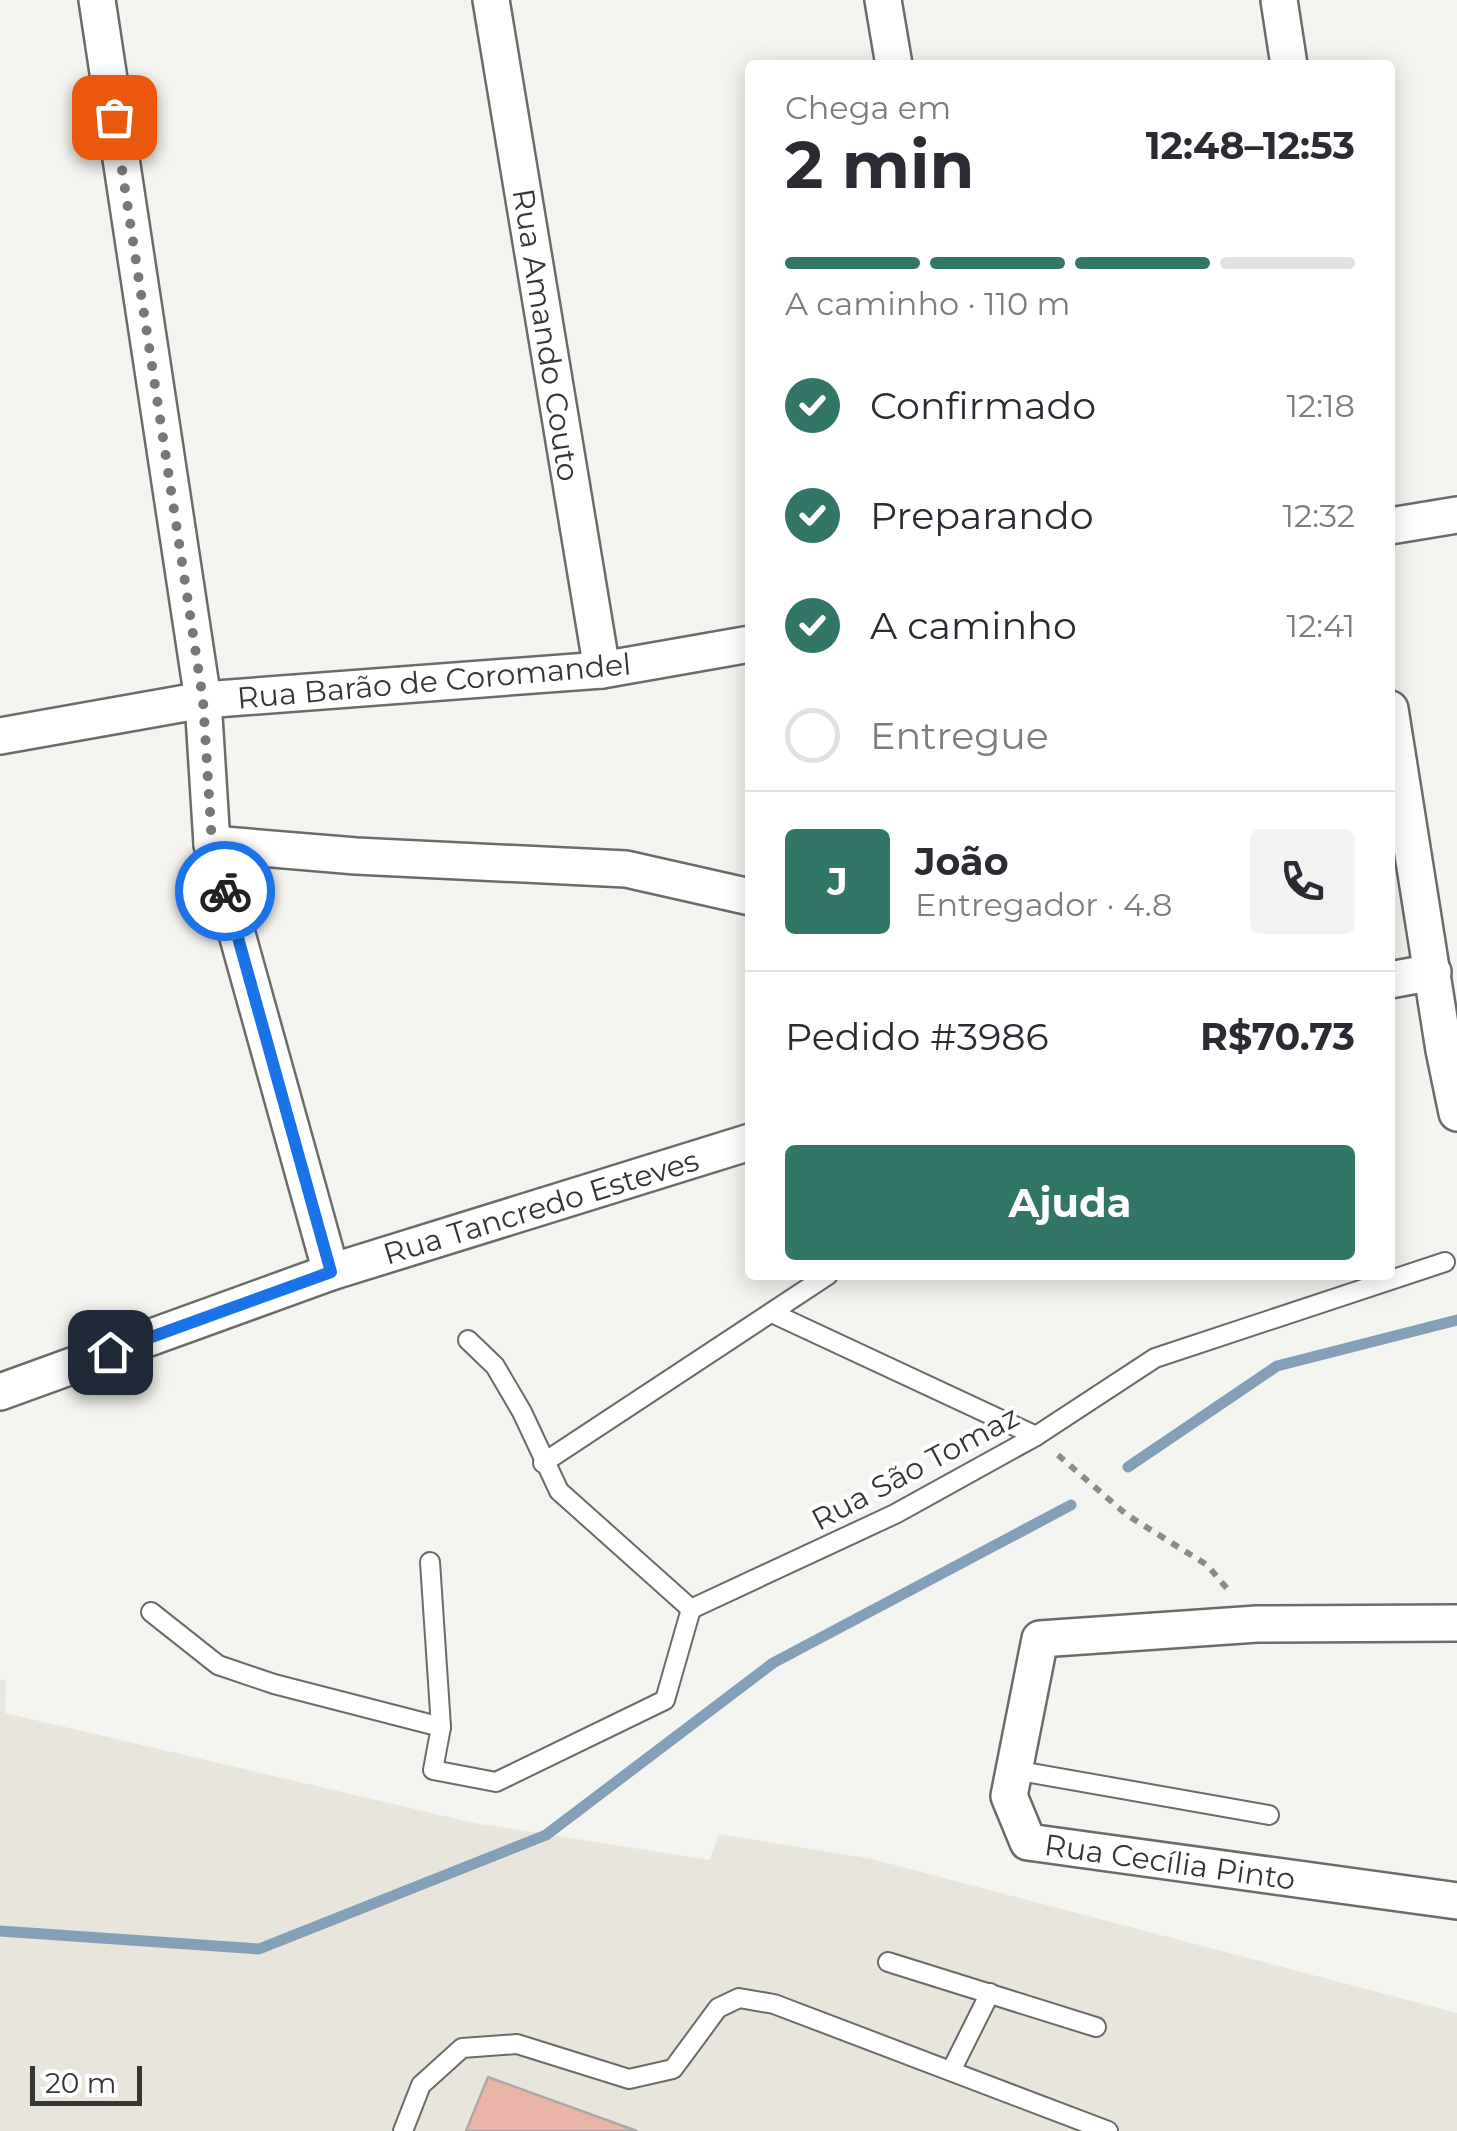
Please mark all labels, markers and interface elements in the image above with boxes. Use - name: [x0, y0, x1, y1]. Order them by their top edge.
- pin: [72, 75, 157, 160]
- text: Chega em: [785, 88, 951, 127]
- icon: bag: [87, 90, 142, 145]
- text: 12:48–12:53: [1146, 122, 1355, 169]
- text: 2 min: [785, 125, 974, 204]
- street label: Rua Amando Couto: [505, 186, 587, 484]
- text: A caminho · 110 m: [785, 284, 1071, 323]
- icon: check: [785, 378, 840, 433]
- text: Confirmado: [870, 382, 1096, 429]
- text: 12:18: [1287, 386, 1355, 425]
- icon: check: [785, 488, 840, 543]
- text: Preparando: [870, 492, 1094, 539]
- text: 12:32: [1282, 496, 1355, 535]
- icon: check: [785, 598, 840, 653]
- text: A caminho: [870, 602, 1077, 649]
- text: 12:41: [1287, 606, 1355, 645]
- street label: Rua Barão de Coromandel: [235, 645, 633, 717]
- text: Entregue: [870, 712, 1049, 759]
- button: phone: [1250, 829, 1355, 934]
- text: João: [915, 838, 1009, 885]
- courier: [175, 841, 275, 941]
- text: J: [827, 858, 848, 905]
- icon: bike: [198, 864, 253, 919]
- text: Entregador · 4.8: [915, 885, 1172, 924]
- text: Pedido #3986: [785, 1013, 1049, 1060]
- text: R$70.73: [1200, 1013, 1355, 1060]
- street label: Rua Tancredo Esteves: [379, 1141, 703, 1273]
- button: Ajuda: [785, 1145, 1355, 1260]
- pin: [68, 1310, 153, 1395]
- icon: home: [83, 1325, 138, 1380]
- street label: Rua São Tomaz: [805, 1398, 1025, 1538]
- street label: Rua Cecília Pinto: [1042, 1826, 1298, 1898]
- scale bar: [30, 2061, 142, 2106]
- text: 20 m: [45, 2066, 116, 2100]

